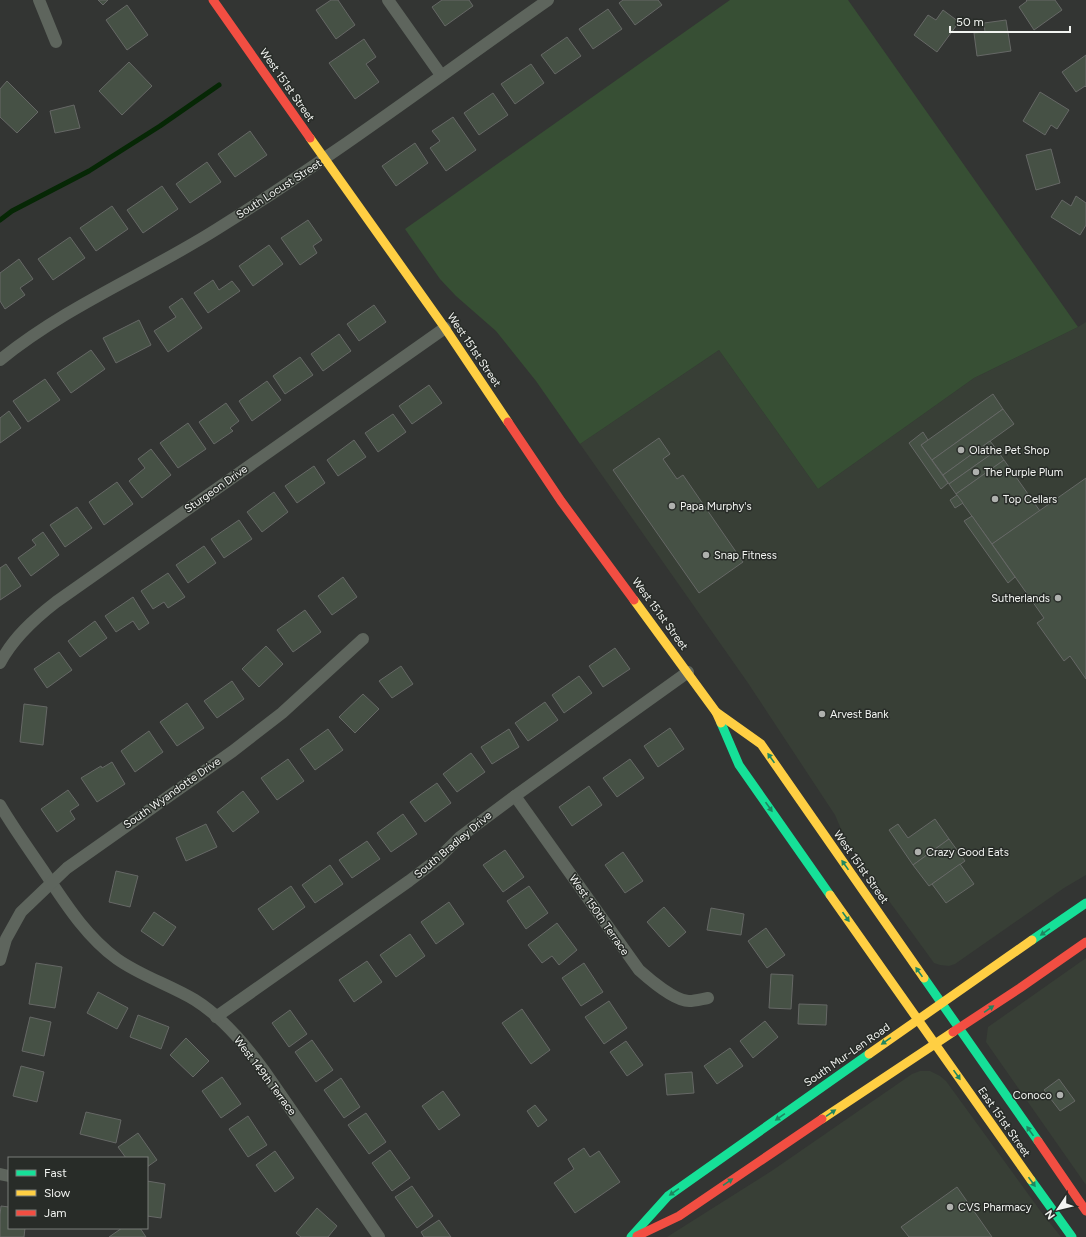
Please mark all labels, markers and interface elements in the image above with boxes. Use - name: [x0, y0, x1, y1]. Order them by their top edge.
- scale bar: [950, 8, 1070, 34]
- text: 50 m: [956, 15, 984, 29]
- street label: West 151st Street: [257, 46, 317, 124]
- street label: South Locust Street: [234, 157, 324, 221]
- street label: West 151st Street: [444, 311, 504, 389]
- place label: Olathe Pet Shop: [969, 444, 1050, 457]
- marker: Olathe Pet Shop: [956, 445, 966, 455]
- street label: Sturgeon Drive: [182, 462, 250, 516]
- place label: The Purple Plum: [984, 466, 1063, 479]
- marker: The Purple Plum: [971, 467, 981, 477]
- place label: Top Cellars: [1003, 493, 1057, 506]
- marker: Top Cellars: [990, 494, 1000, 504]
- place label: Papa Murphy's: [680, 500, 752, 513]
- marker: Papa Murphy's: [667, 501, 677, 511]
- place label: Snap Fitness: [714, 549, 777, 562]
- marker: Snap Fitness: [701, 550, 711, 560]
- street label: West 151st Street: [629, 575, 691, 653]
- place label: Sutherlands: [991, 592, 1050, 605]
- marker: Sutherlands: [1053, 593, 1063, 603]
- place label: Arvest Bank: [830, 708, 889, 721]
- marker: Arvest Bank: [817, 709, 827, 719]
- one-way arrow: [767, 753, 775, 764]
- street label: South Wyandotte Drive: [121, 755, 223, 831]
- one-way arrow: [765, 801, 773, 812]
- street label: South Bradley Drive: [412, 809, 494, 881]
- street label: West 151st Street: [831, 828, 891, 906]
- place label: Crazy Good Eats: [926, 846, 1009, 859]
- marker: Crazy Good Eats: [913, 847, 923, 857]
- one-way arrow: [841, 860, 849, 870]
- street label: West 150th Terrace: [566, 872, 632, 958]
- one-way arrow: [842, 912, 850, 923]
- one-way arrow: [1040, 928, 1051, 936]
- one-way arrow: [915, 966, 923, 977]
- one-way arrow: [984, 1005, 995, 1013]
- street label: South Mur-Len Road: [802, 1020, 892, 1090]
- street label: West 149th Terrace: [231, 1034, 299, 1118]
- one-way arrow: [881, 1037, 891, 1045]
- one-way arrow: [953, 1070, 961, 1081]
- street label: East 151st Street: [975, 1085, 1033, 1159]
- place label: Conoco: [1013, 1089, 1052, 1102]
- marker: Conoco: [1055, 1090, 1065, 1100]
- one-way arrow: [825, 1109, 837, 1116]
- one-way arrow: [775, 1113, 785, 1121]
- one-way arrow: [1026, 1126, 1034, 1136]
- legend: [8, 1157, 148, 1229]
- text: Fast: [44, 1166, 67, 1180]
- one-way arrow: [1028, 1176, 1036, 1187]
- one-way arrow: [723, 1178, 733, 1186]
- text: Slow: [44, 1186, 71, 1200]
- one-way arrow: [669, 1188, 679, 1196]
- north arrow: [1038, 1189, 1078, 1229]
- place label: CVS Pharmacy: [958, 1201, 1032, 1214]
- marker: CVS Pharmacy: [945, 1202, 955, 1212]
- text: Jam: [44, 1206, 67, 1220]
- text: N: [1042, 1207, 1058, 1222]

